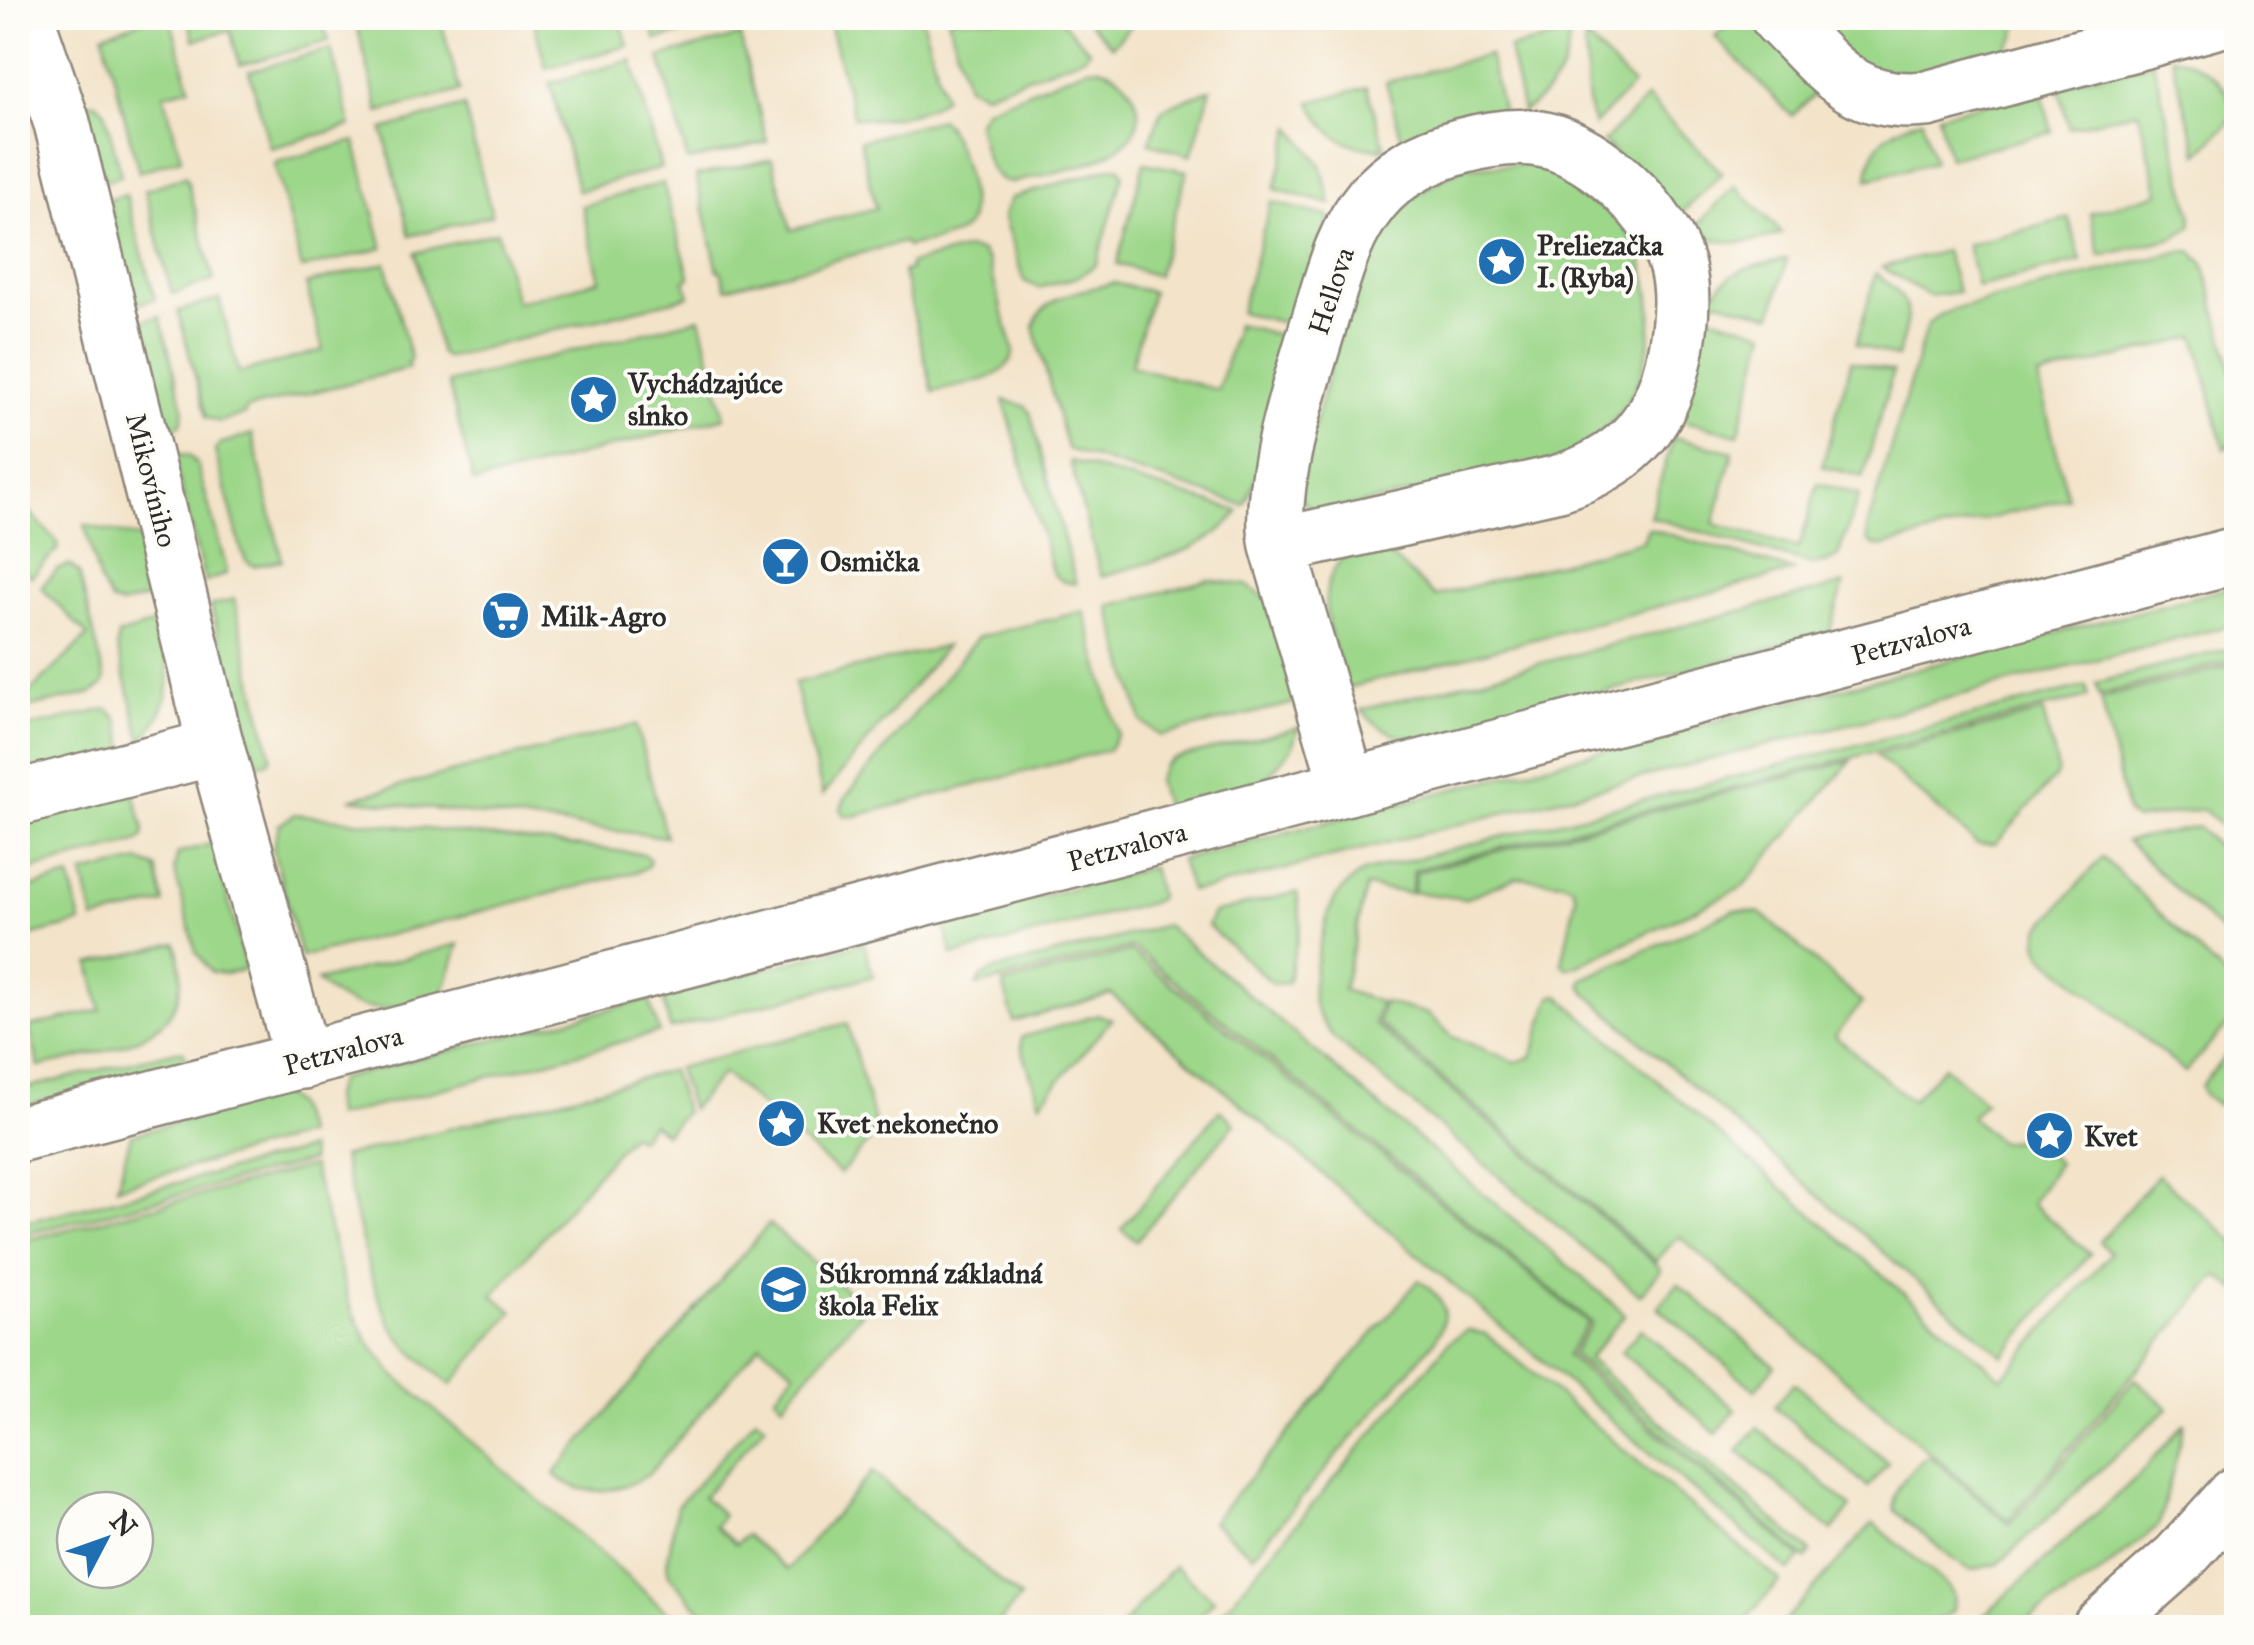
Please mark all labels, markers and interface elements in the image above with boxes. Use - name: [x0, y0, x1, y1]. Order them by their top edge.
- place label: Preliezačka I. (Ryba): [1537, 228, 1664, 295]
- place icon: Preliezačka I. (Ryba): [1476, 235, 1528, 287]
- street label: Hellova: [1301, 243, 1362, 339]
- place label: Vychádzajúce slnko: [627, 366, 783, 433]
- place icon: Vychádzajúce slnko: [567, 373, 619, 425]
- street label: Mikovíniho: [118, 409, 185, 551]
- bar icon: Osmička: [759, 535, 811, 587]
- place label: Osmička: [820, 544, 920, 579]
- supermarket icon: Milk-Agro: [480, 590, 532, 642]
- place label: Milk-Agro: [541, 599, 666, 634]
- street label: Petzvalova: [1848, 608, 1975, 673]
- street label: Petzvalova: [1064, 814, 1191, 879]
- street label: Petzvalova: [280, 1018, 407, 1083]
- place icon: Kvet nekonečno: [756, 1097, 808, 1149]
- place label: Kvet nekonečno: [817, 1106, 998, 1141]
- place icon: Kvet: [2023, 1110, 2075, 1162]
- place label: Kvet: [2084, 1119, 2138, 1154]
- place label: Súkromná základná škola Felix: [819, 1256, 1044, 1323]
- school or university icon: Súkromná základná škola Felix: [758, 1263, 810, 1315]
- north arrow: [55, 1490, 155, 1590]
- text: N: [102, 1503, 145, 1545]

